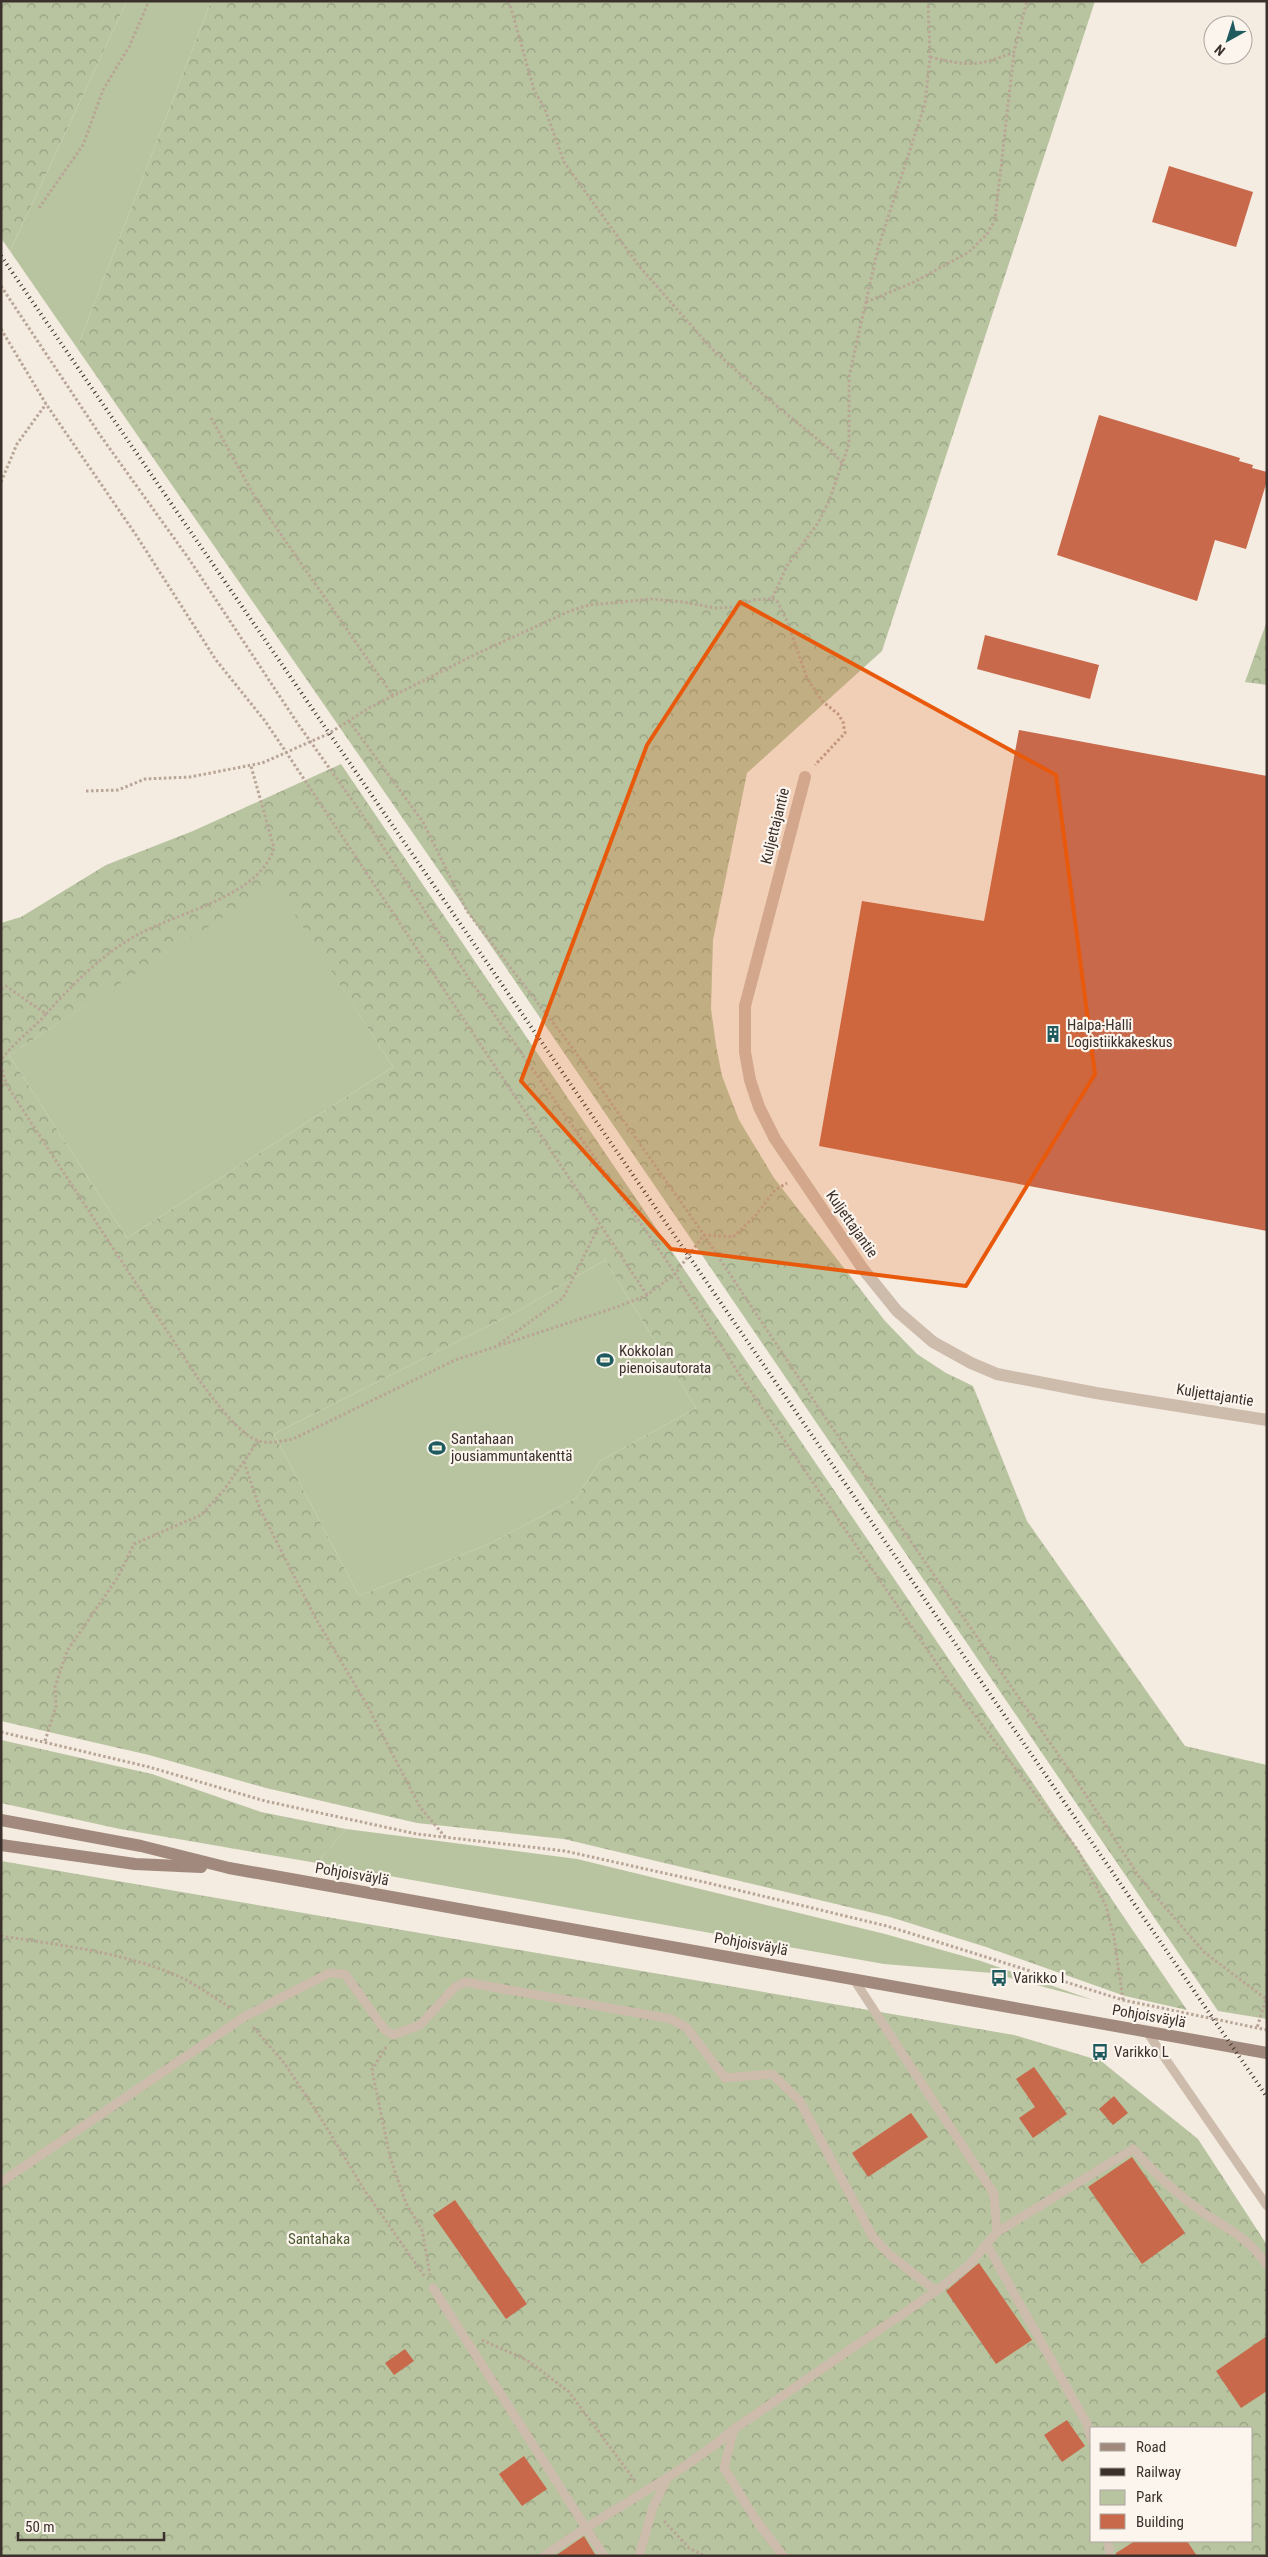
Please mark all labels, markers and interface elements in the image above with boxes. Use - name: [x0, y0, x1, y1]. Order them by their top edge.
- north arrow: [1203, 15, 1253, 65]
- text: N: [1211, 41, 1228, 59]
- street label: Kuljettajantie: [757, 786, 793, 866]
- place label: Halpa-Halli Logistiikkakeskus: [1067, 1016, 1173, 1051]
- building icon: Halpa-Halli Logistiikkakeskus: [1043, 1024, 1063, 1044]
- street label: Kuljettajantie: [822, 1187, 882, 1261]
- place label: Kokkolan pienoisautorata: [619, 1342, 711, 1377]
- sports icon: Kokkolan pienoisautorata: [595, 1350, 615, 1370]
- street label: Kuljettajantie: [1175, 1380, 1255, 1410]
- place label: Santahaan jousiammuntakenttä: [450, 1430, 572, 1465]
- sports icon: Santahaan jousiammuntakenttä: [427, 1438, 447, 1458]
- street label: Pohjoisväylä: [314, 1859, 390, 1889]
- street label: Pohjoisväylä: [713, 1929, 789, 1959]
- bus stop icon: Varikko I: [989, 1968, 1009, 1988]
- place label: Varikko I: [1013, 1969, 1065, 1987]
- street label: Pohjoisväylä: [1111, 2001, 1187, 2031]
- bus stop icon: Varikko L: [1090, 2042, 1110, 2062]
- place label: Varikko L: [1114, 2043, 1169, 2061]
- park label: Santahaka: [288, 2230, 350, 2248]
- legend: [1090, 2427, 1253, 2542]
- text: Road: [1136, 2438, 1166, 2456]
- text: Railway: [1136, 2463, 1181, 2481]
- text: Park: [1136, 2488, 1163, 2506]
- scale bar: [18, 2510, 164, 2542]
- text: Building: [1136, 2513, 1184, 2531]
- text: 50 m: [25, 2518, 55, 2536]

